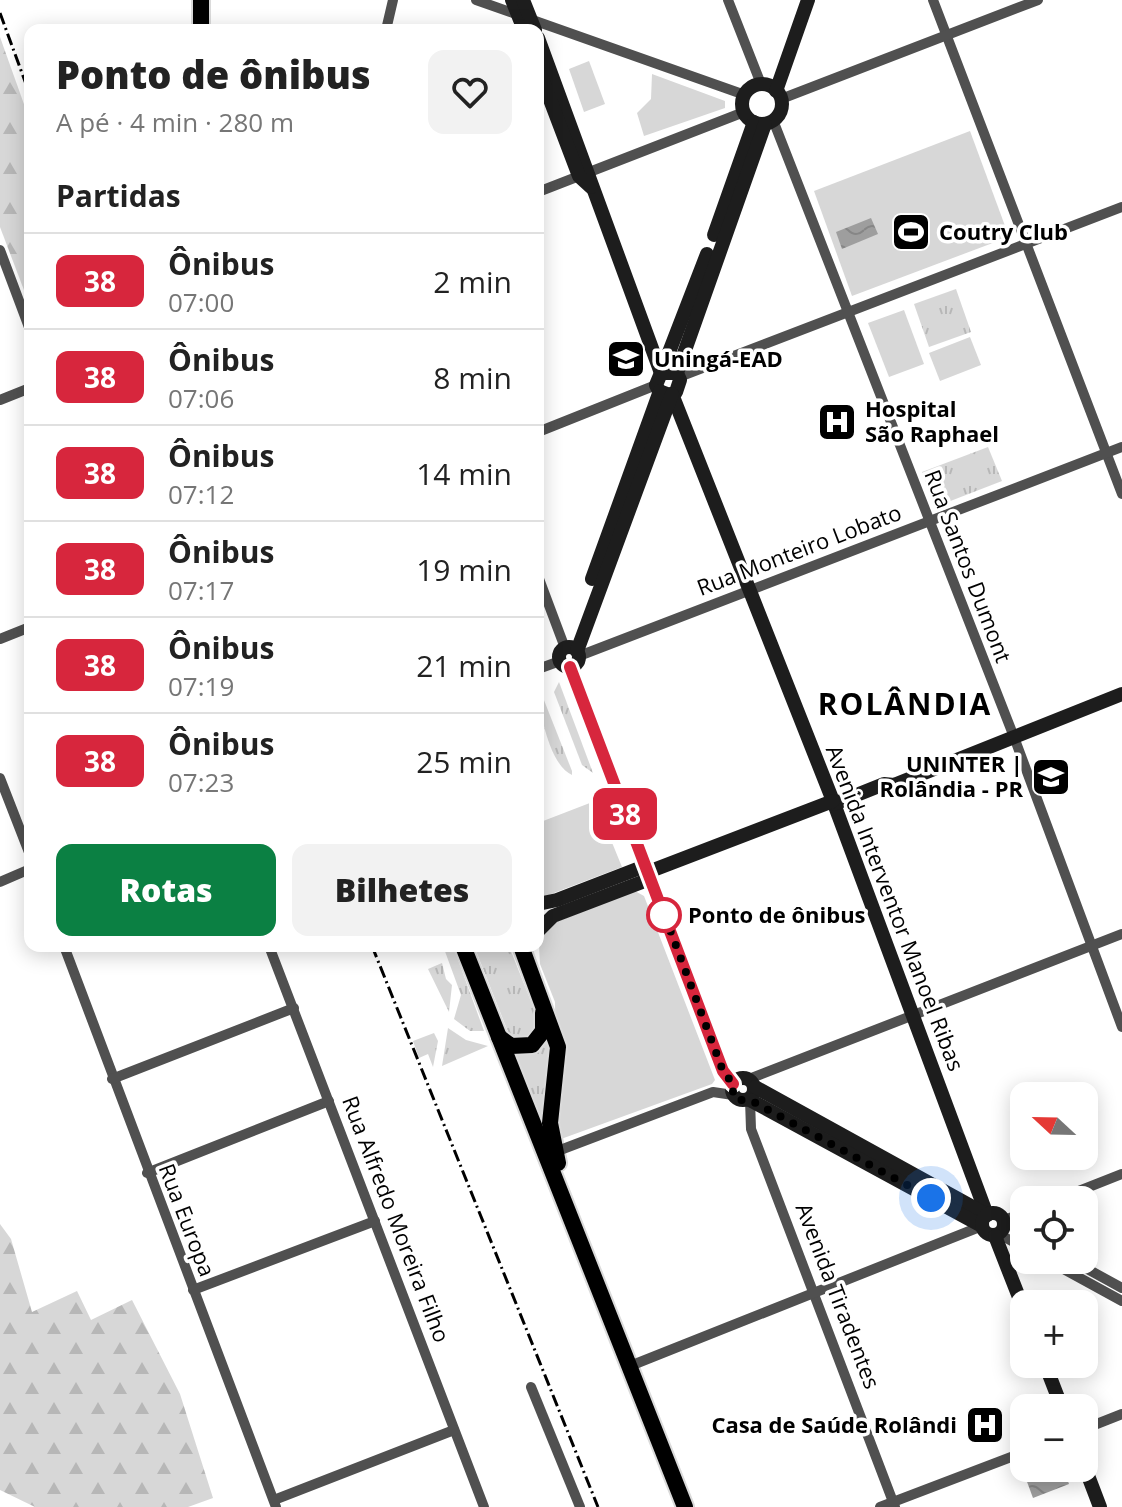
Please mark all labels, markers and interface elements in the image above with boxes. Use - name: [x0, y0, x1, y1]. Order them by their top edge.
- text: Ponto de ônibus: [56, 48, 371, 100]
- button: heart: [428, 50, 512, 134]
- text: A pé · 4 min · 280 m: [56, 104, 294, 140]
- text: Partidas: [56, 175, 181, 216]
- sports icon: Coutry Club: [890, 211, 932, 253]
- place label: Coutry Club: [939, 216, 1068, 246]
- text: Ônibus: [168, 243, 274, 284]
- text: 2 min: [433, 261, 512, 302]
- text: 38: [84, 262, 116, 300]
- text: 07:00: [168, 284, 234, 320]
- school or university icon: Uningá-EAD: [605, 338, 647, 380]
- text: Ônibus: [168, 339, 274, 380]
- place label: Uningá-EAD: [654, 343, 783, 373]
- text: 8 min: [433, 357, 512, 398]
- text: 38: [84, 358, 116, 396]
- text: 07:06: [168, 380, 234, 416]
- place label: Hospital São Raphael: [865, 393, 999, 448]
- hospital icon: Hospital São Raphael: [816, 401, 858, 443]
- text: Ônibus: [168, 435, 274, 476]
- text: 14 min: [416, 453, 512, 494]
- text: 38: [84, 454, 116, 492]
- street label: Rua Santos Dumont: [918, 465, 1020, 667]
- text: 07:12: [168, 476, 234, 512]
- street label: Rua Monteiro Lobato: [692, 496, 905, 602]
- text: Ônibus: [168, 531, 274, 572]
- text: 19 min: [416, 549, 512, 590]
- text: 38: [84, 550, 116, 588]
- text: 07:17: [168, 572, 234, 608]
- text: Ônibus: [168, 627, 274, 668]
- text: 21 min: [416, 645, 512, 686]
- text: 38: [84, 646, 116, 684]
- text: 07:19: [168, 668, 234, 704]
- district label: ROLÂNDIA: [818, 683, 992, 724]
- text: Ônibus: [168, 723, 274, 764]
- street label: Avenida Interventor Manoel Ribas: [820, 740, 972, 1075]
- text: 25 min: [416, 741, 512, 782]
- text: 38: [84, 742, 116, 780]
- place label: UNINTER | Rolândia - PR: [880, 748, 1023, 803]
- school or university icon: UNINTER | Rolândia - PR: [1030, 756, 1072, 798]
- text: 07:23: [168, 764, 234, 800]
- line badge: 38: [589, 788, 661, 840]
- text: 38: [609, 795, 641, 833]
- button: Rotas: [56, 844, 276, 936]
- button: Bilhetes: [292, 844, 512, 936]
- marker: Ponto de ônibus: [647, 898, 681, 932]
- place label: Ponto de ônibus: [688, 899, 866, 929]
- north arrow: [1010, 1082, 1098, 1170]
- map controls: [1010, 1082, 1098, 1482]
- street label: Rua Alfredo Moreira Filho: [336, 1091, 458, 1346]
- street label: Rua Europa: [153, 1159, 223, 1280]
- your location: [911, 1178, 951, 1218]
- button: locate: [1010, 1186, 1098, 1274]
- street label: Avenida Tiradentes: [790, 1199, 888, 1393]
- button: +: [1010, 1290, 1098, 1378]
- button: −: [1010, 1394, 1098, 1482]
- hospital icon: Casa de Saúde Rolândi: [964, 1404, 1006, 1446]
- place label: Casa de Saúde Rolândi: [711, 1409, 957, 1439]

